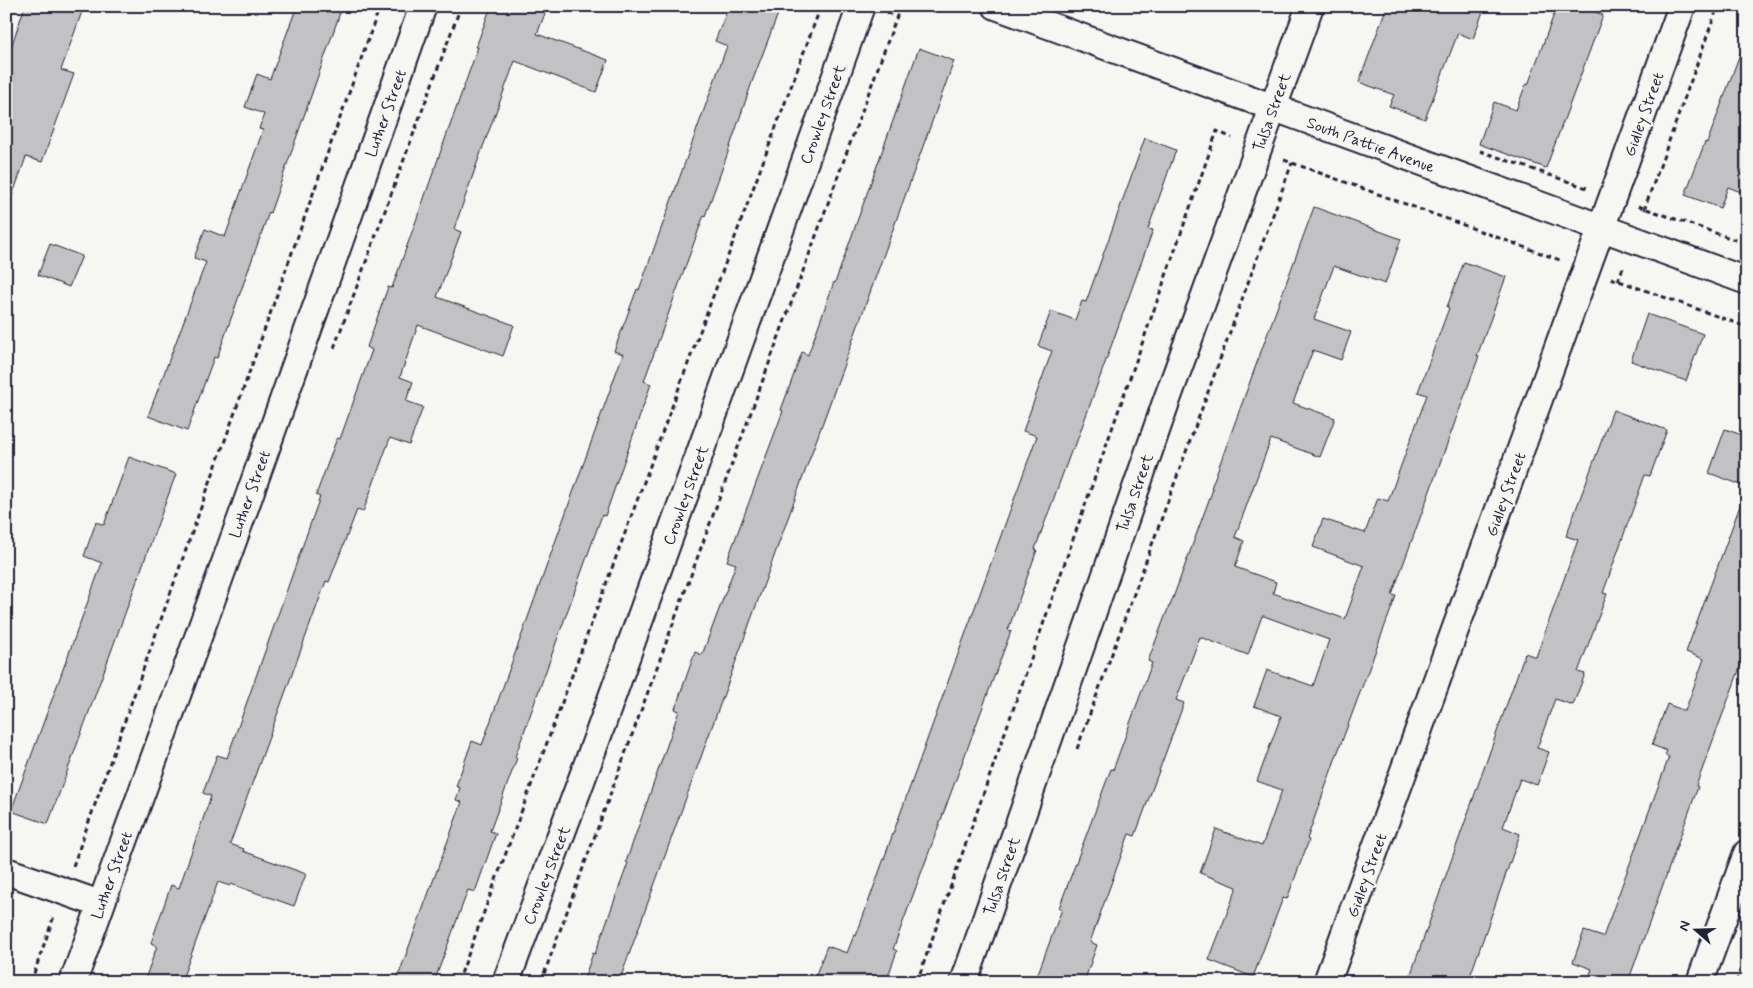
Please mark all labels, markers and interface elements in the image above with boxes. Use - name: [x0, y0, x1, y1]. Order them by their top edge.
- street label: Crowley Street: [796, 61, 851, 167]
- street label: Luther Street: [361, 67, 412, 160]
- street label: Tulsa Street: [1248, 70, 1297, 155]
- street label: Gidley Street: [1619, 70, 1669, 159]
- street label: South Pattie Avenue: [1304, 112, 1438, 178]
- street label: Crowley Street: [659, 442, 714, 548]
- street label: Luther Street: [225, 448, 276, 541]
- street label: Gidley Street: [1481, 450, 1531, 539]
- street label: Tulsa Street: [1112, 451, 1159, 536]
- street label: Crowley Street: [519, 822, 576, 928]
- street label: Luther Street: [87, 829, 138, 922]
- street label: Gidley Street: [1342, 831, 1392, 920]
- street label: Tulsa Street: [979, 834, 1026, 919]
- north arrow: [1670, 906, 1720, 956]
- text: N: [1675, 918, 1695, 933]

